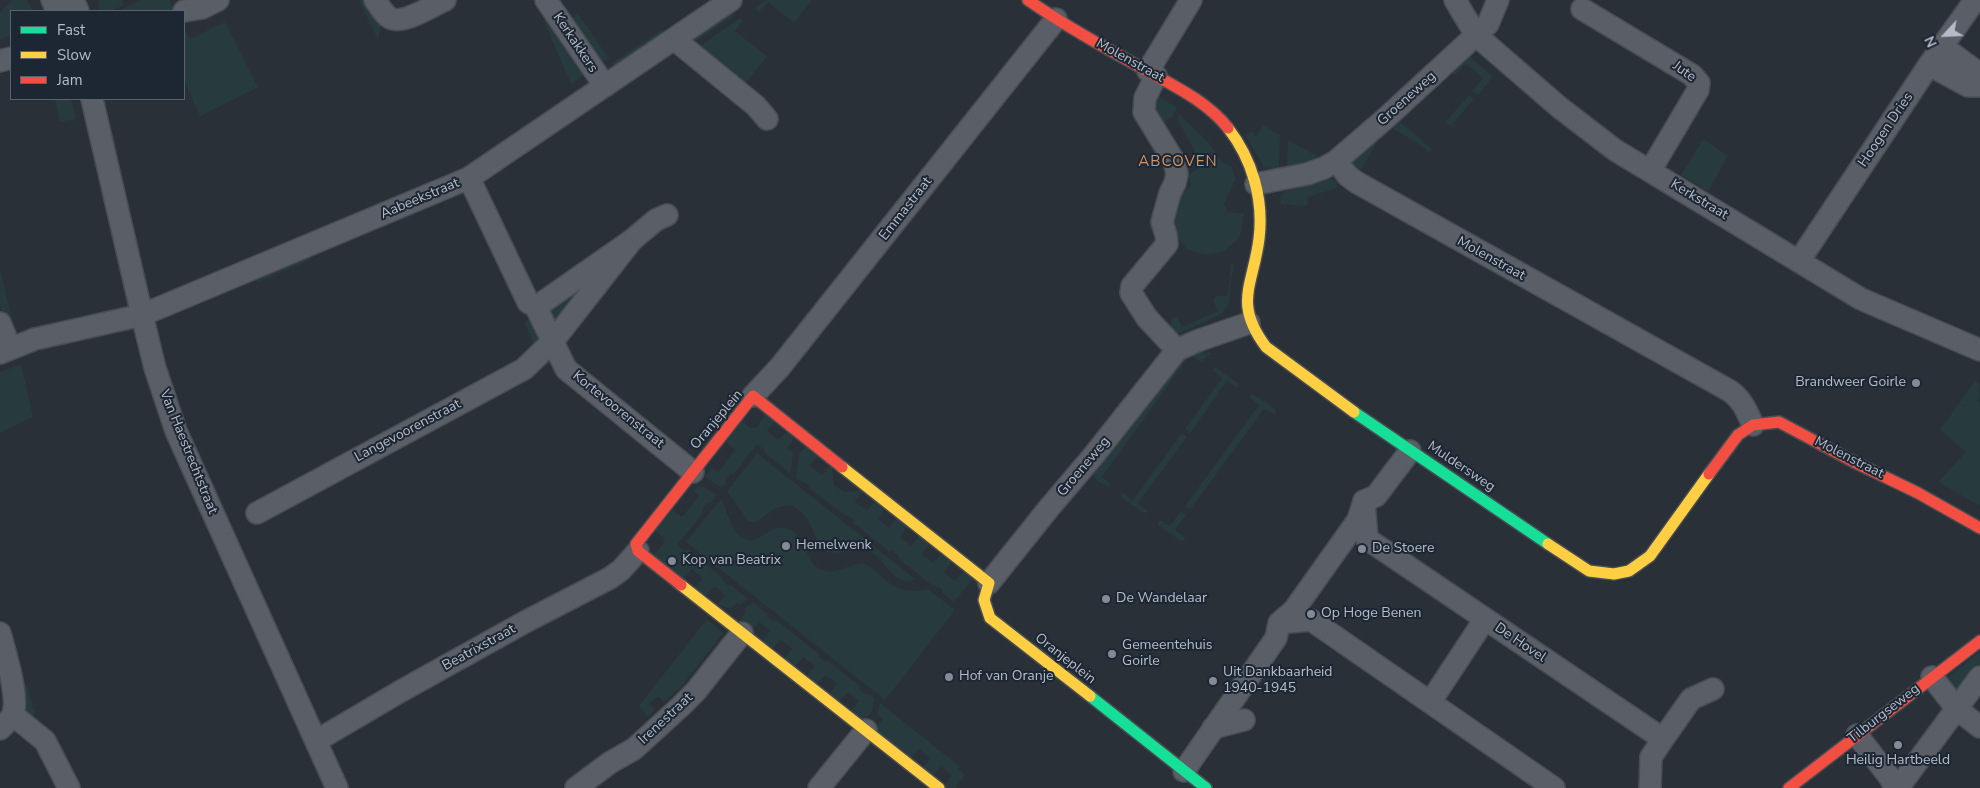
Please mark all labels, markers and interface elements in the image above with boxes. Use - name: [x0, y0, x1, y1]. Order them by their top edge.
- legend: [10, 10, 185, 100]
- street label: Kerkakkers: [549, 10, 601, 76]
- north arrow: [1920, 10, 1970, 60]
- text: Fast: [57, 20, 85, 40]
- text: N: [1920, 33, 1942, 50]
- street label: Molenstraat: [1093, 35, 1167, 87]
- text: Slow: [57, 45, 91, 65]
- street label: Jute: [1669, 58, 1699, 86]
- street label: Groeneweg: [1374, 68, 1440, 130]
- text: Jam: [57, 70, 83, 90]
- street label: Hoogen Dries: [1855, 90, 1917, 170]
- district label: ABCOVEN: [1137, 153, 1219, 171]
- street label: Emmastraat: [876, 174, 936, 244]
- street label: Aabeekstraat: [378, 175, 462, 223]
- street label: Kerkstraat: [1667, 176, 1731, 224]
- street label: Molenstraat: [1454, 233, 1528, 285]
- street label: Kortevoorenstraat: [569, 368, 667, 452]
- place label: Brandweer Goirle: [1795, 375, 1906, 391]
- marker: Brandweer Goirle: [1910, 377, 1922, 389]
- street label: Van Haestrechtstraat: [155, 387, 221, 517]
- street label: Oranjeplein: [687, 387, 747, 453]
- street label: Langevoorenstraat: [352, 396, 464, 466]
- street label: Molenstraat: [1812, 433, 1886, 483]
- street label: Groeneweg: [1054, 434, 1114, 500]
- street label: Muldersweg: [1424, 438, 1498, 496]
- place label: Hemelwenk: [796, 538, 872, 554]
- marker: Hemelwenk: [780, 540, 792, 552]
- place label: De Stoere: [1372, 541, 1434, 557]
- marker: De Stoere: [1356, 543, 1368, 555]
- place label: Kop van Beatrix: [682, 553, 781, 569]
- marker: Kop van Beatrix: [666, 555, 678, 567]
- place label: De Wandelaar: [1116, 591, 1207, 607]
- marker: De Wandelaar: [1100, 593, 1112, 605]
- place label: Op Hoge Benen: [1321, 606, 1421, 622]
- marker: Op Hoge Benen: [1305, 608, 1317, 620]
- street label: De Hovel: [1491, 620, 1549, 666]
- street label: Beatrixstraat: [439, 621, 519, 675]
- street label: Oranjeplein: [1031, 630, 1099, 688]
- place label: Gemeentehuis Goirle: [1122, 638, 1213, 670]
- marker: Gemeentehuis Goirle: [1106, 648, 1118, 660]
- place label: Uit Dankbaarheid 1940-1945: [1223, 665, 1333, 698]
- place label: Hof van Oranje: [959, 669, 1053, 685]
- marker: Hof van Oranje: [943, 671, 955, 683]
- marker: Uit Dankbaarheid 1940-1945: [1207, 675, 1219, 687]
- street label: Tilburgseweg: [1845, 681, 1923, 747]
- street label: Irenestraat: [636, 690, 696, 748]
- marker: Heilig Hartbeeld: [1892, 739, 1904, 751]
- place label: Heilig Hartbeeld: [1846, 753, 1950, 769]

